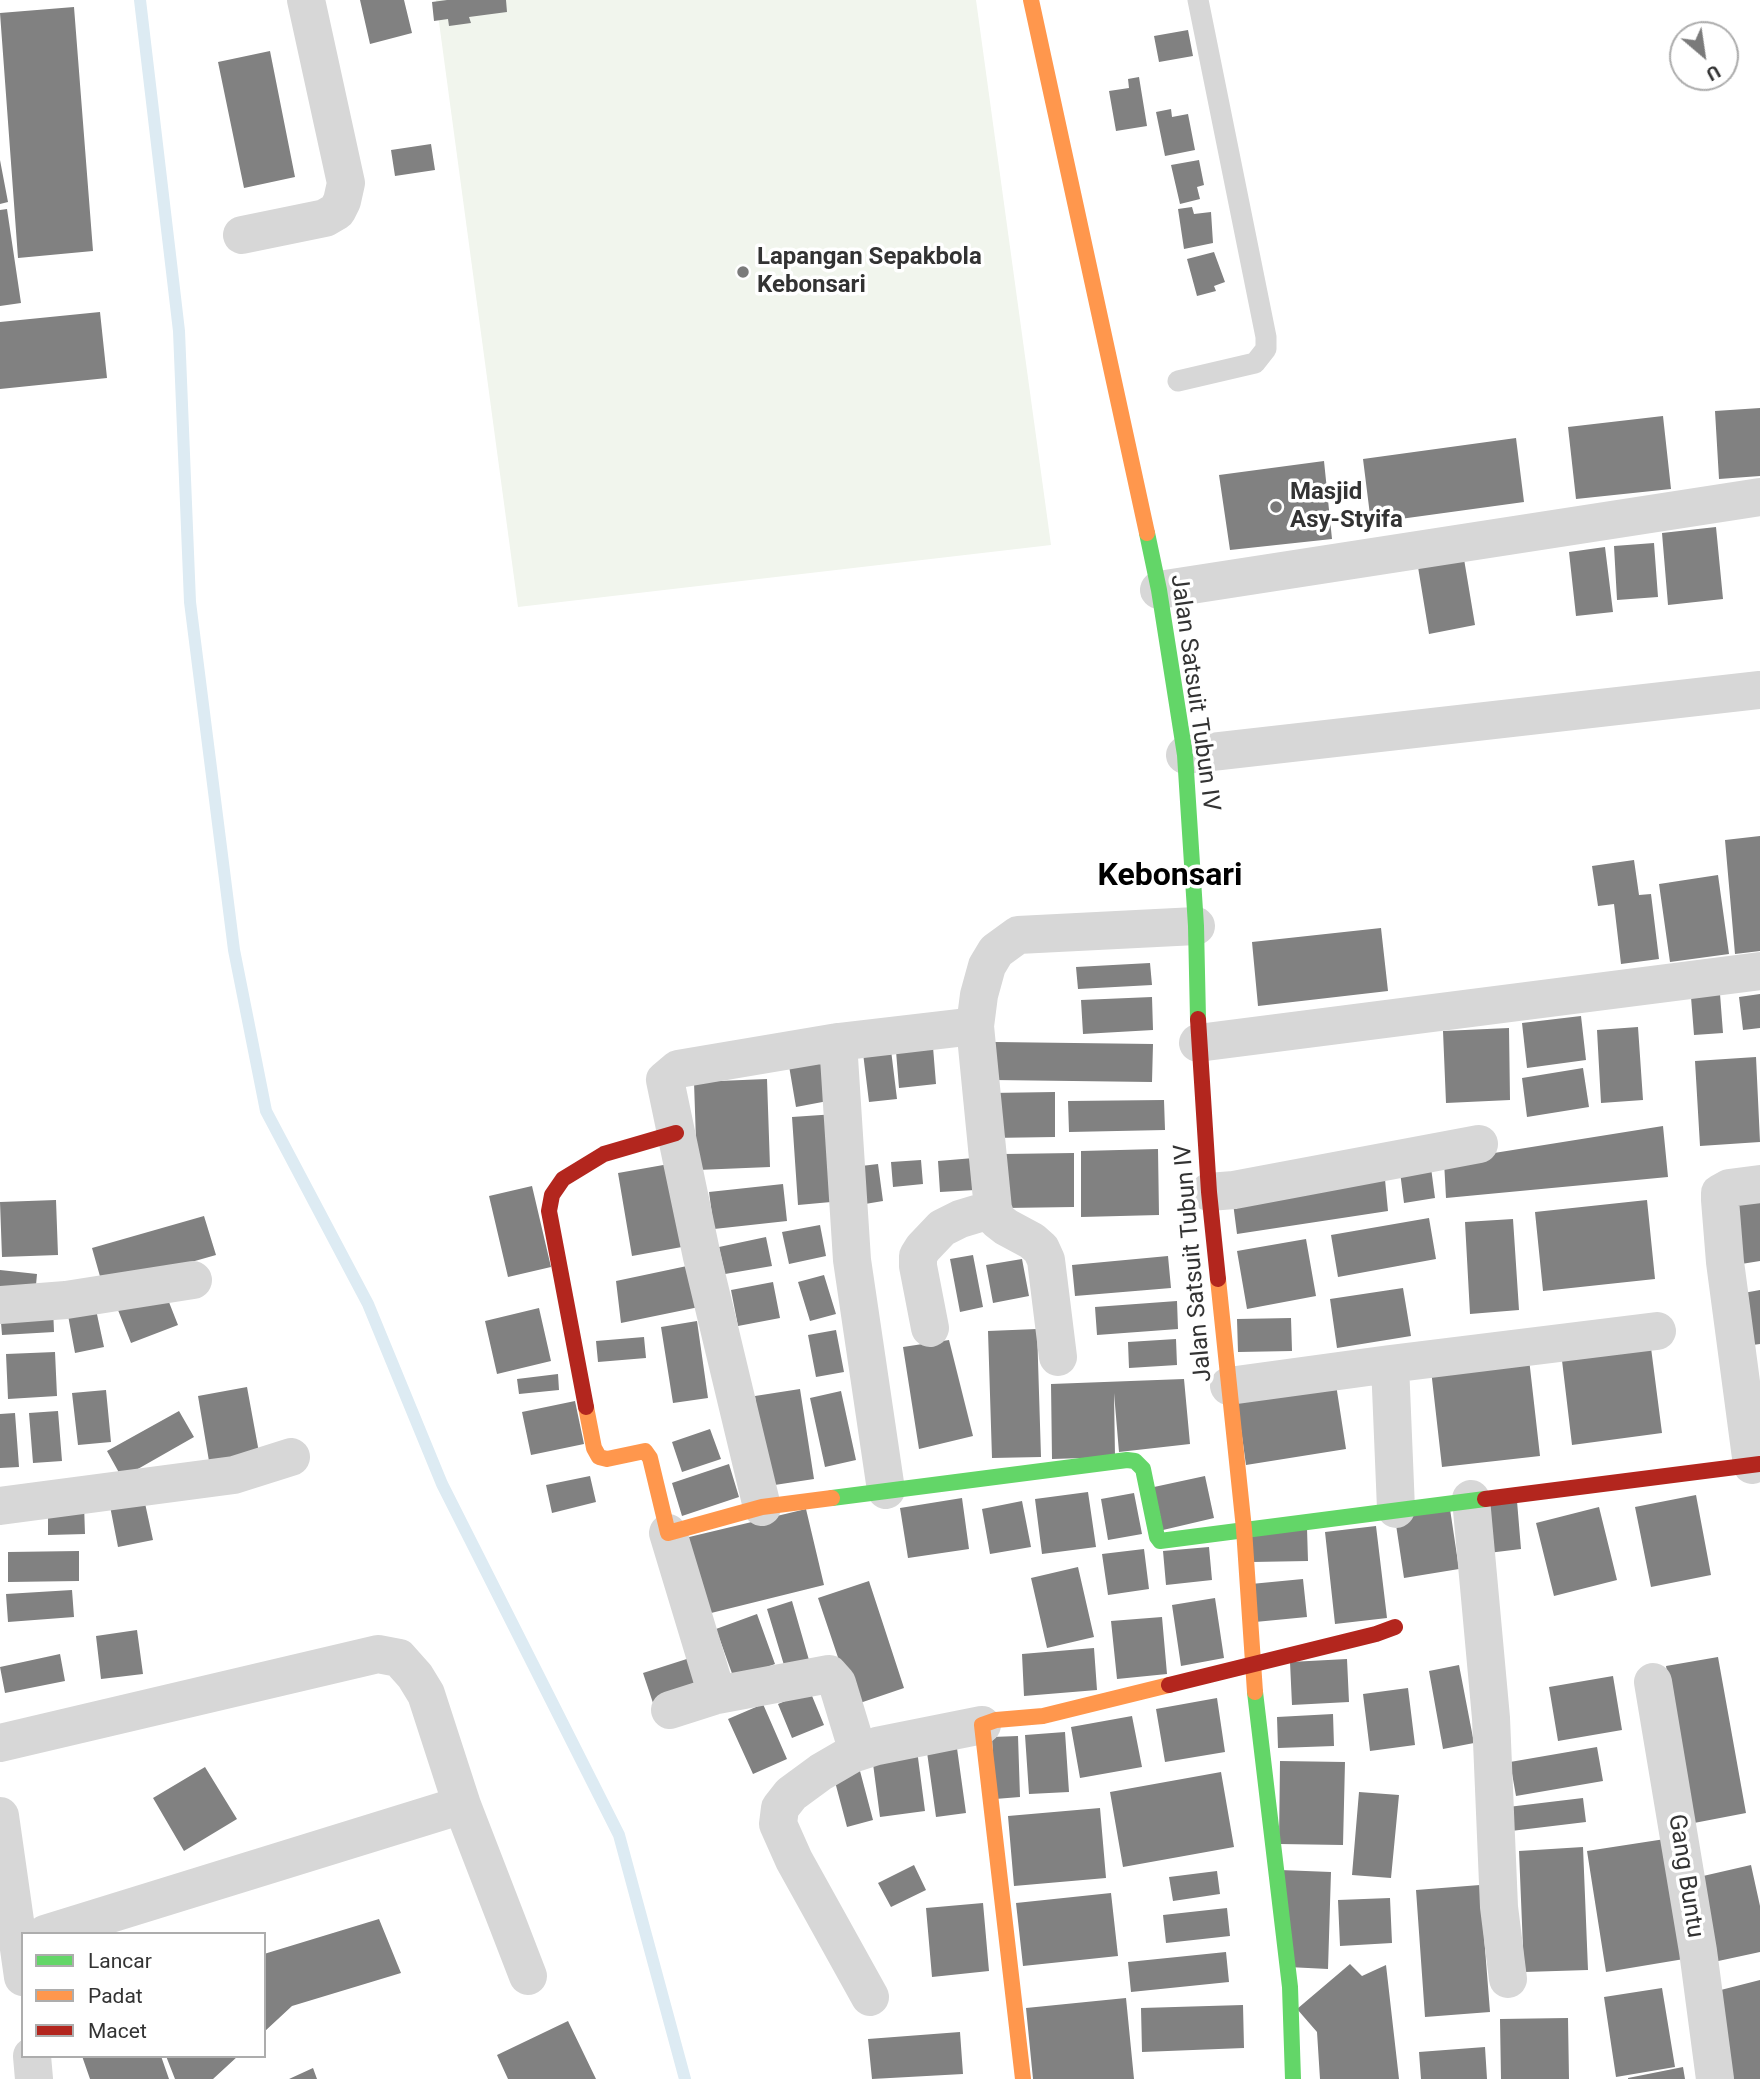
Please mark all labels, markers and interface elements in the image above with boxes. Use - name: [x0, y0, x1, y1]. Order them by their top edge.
- north arrow: [1669, 21, 1739, 91]
- text: U: [1702, 60, 1725, 86]
- place label: Lapangan Sepakbola Kebonsari: [757, 244, 982, 300]
- marker: Lapangan Sepakbola Kebonsari: [735, 264, 751, 280]
- place label: Masjid Asy-Styifa: [1290, 479, 1403, 535]
- marker: Masjid Asy-Styifa: [1268, 499, 1284, 515]
- street label: Jalan Satsuit Tubun IV: [1163, 573, 1225, 813]
- district label: Kebonsari: [1098, 858, 1242, 896]
- street label: Jalan Satsuit Tubun IV: [1169, 1143, 1219, 1383]
- street label: Gang Buntu: [1661, 1812, 1709, 1940]
- legend: [21, 1932, 266, 2058]
- text: Lancar: [88, 1949, 152, 1973]
- text: Padat: [88, 1984, 143, 2008]
- text: Macet: [88, 2019, 147, 2043]

